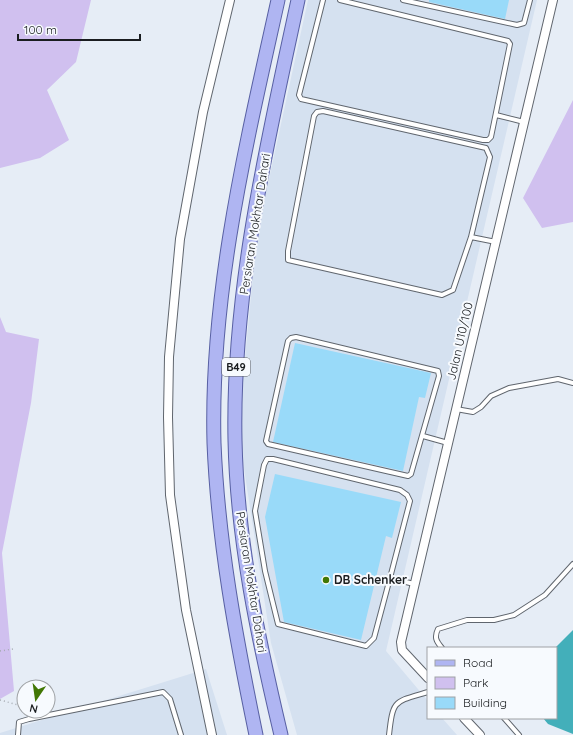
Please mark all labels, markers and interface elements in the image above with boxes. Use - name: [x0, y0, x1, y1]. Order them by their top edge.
- scale bar: [18, 16, 140, 42]
- text: 100 m: [24, 22, 57, 37]
- street label: Persiaran Mokhtar Dahari: [236, 152, 273, 296]
- street label: Jalan U10/100: [443, 300, 476, 381]
- road number: B49: [222, 358, 250, 376]
- street label: Persiaran Mokhtar Dahari: [233, 510, 270, 654]
- place label: DB Schenker: [334, 572, 407, 587]
- marker: DB Schenker: [321, 575, 331, 585]
- legend: [427, 647, 557, 719]
- text: Road: [463, 655, 493, 670]
- text: Park: [463, 675, 488, 690]
- north arrow: [16, 679, 56, 719]
- text: Building: [463, 695, 507, 710]
- text: N: [28, 701, 39, 716]

